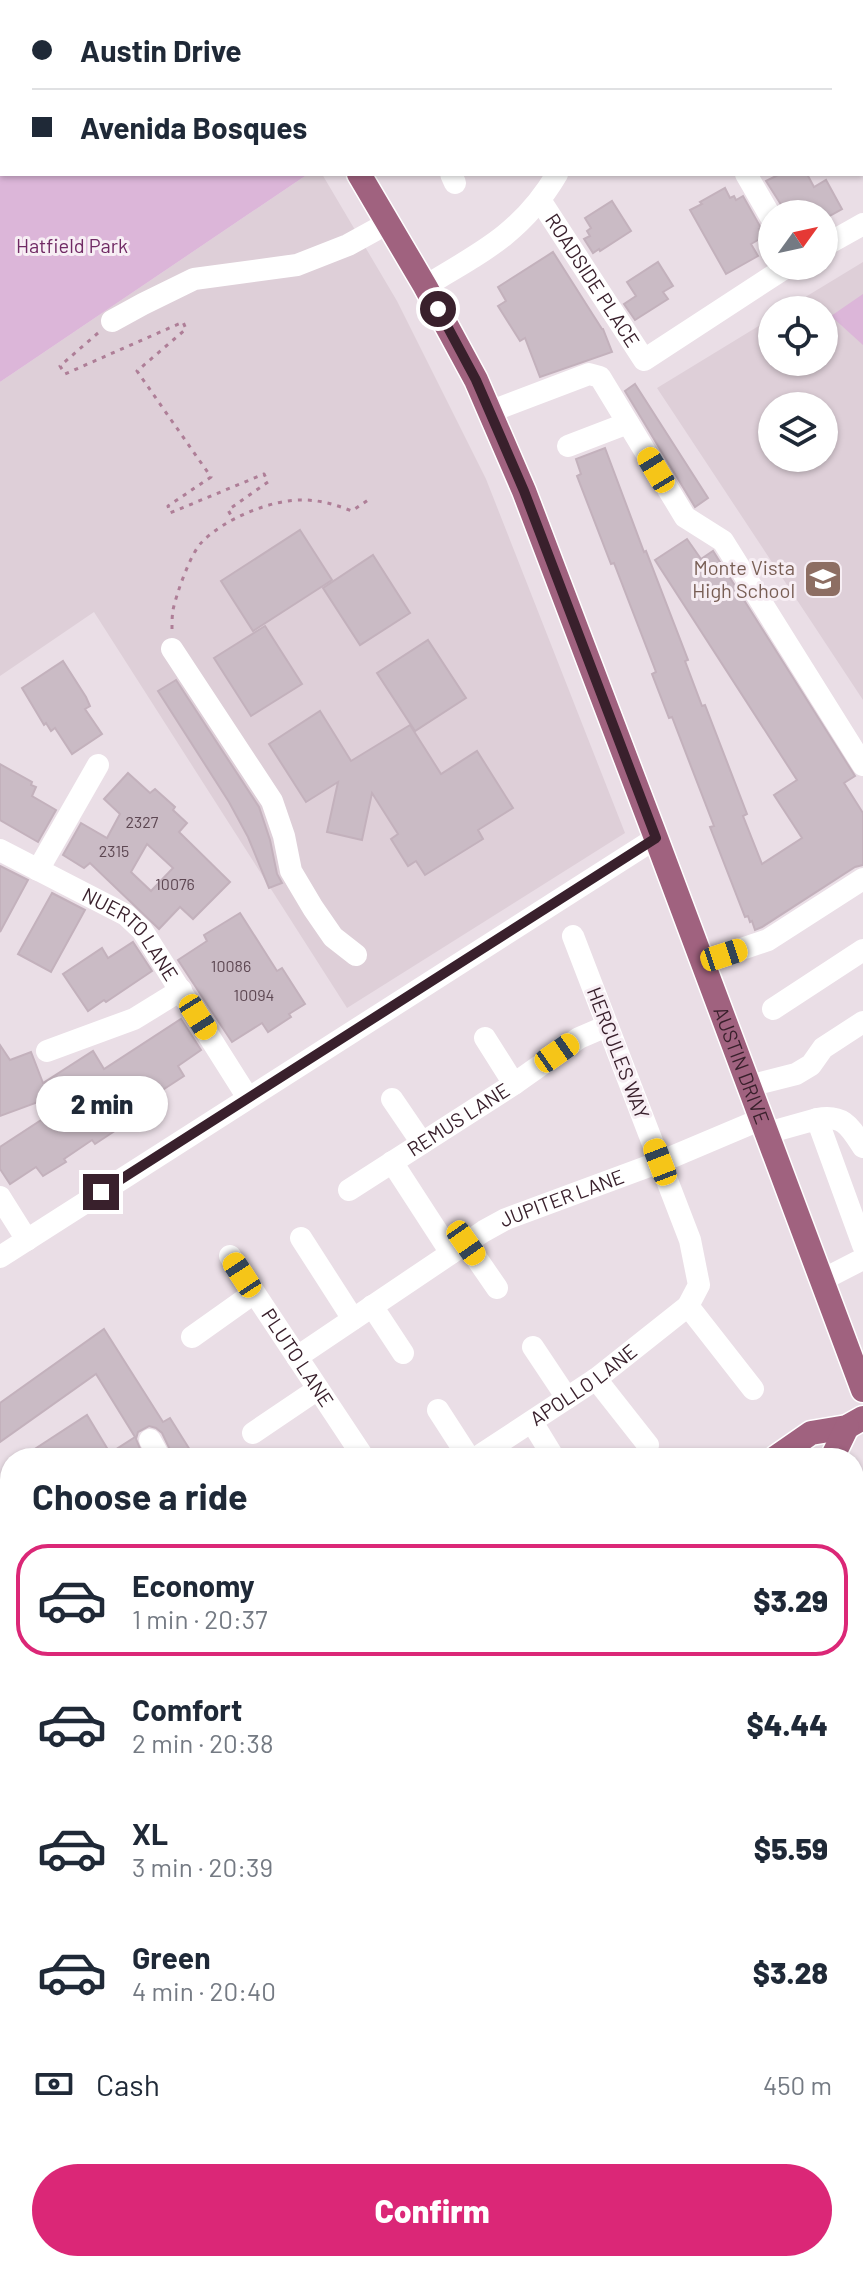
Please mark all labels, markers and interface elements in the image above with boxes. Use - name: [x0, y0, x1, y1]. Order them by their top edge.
- text: Austin Drive: [80, 32, 242, 68]
- text: Avenida Bosques: [80, 109, 307, 145]
- north arrow: [758, 200, 838, 280]
- map controls: [758, 200, 838, 472]
- street label: ROADSIDE PLACE: [541, 209, 645, 351]
- park label: Hatfield Park: [16, 233, 128, 257]
- route start: [420, 291, 456, 327]
- button: locate: [758, 296, 838, 376]
- button: layers: [758, 392, 838, 472]
- car: [633, 443, 679, 497]
- place label: Monte Vista High School: [692, 555, 795, 602]
- school or university icon: Monte Vista High School: [802, 558, 844, 600]
- house number: 2327: [126, 812, 159, 831]
- house number: 2315: [99, 841, 129, 860]
- house number: 10076: [155, 874, 195, 893]
- street label: NUERTO LANE: [79, 882, 184, 985]
- car: [697, 936, 751, 974]
- house number: 10086: [211, 956, 251, 975]
- street label: HERCULES WAY: [583, 983, 655, 1122]
- house number: 10094: [234, 985, 274, 1004]
- car: [175, 990, 221, 1044]
- street label: AUSTIN DRIVE: [709, 1003, 775, 1127]
- car: [530, 1029, 584, 1077]
- callout: 2 min: [35, 1076, 167, 1132]
- street label: REMUS LANE: [402, 1077, 514, 1161]
- text: 2 min: [71, 1088, 133, 1119]
- car: [640, 1135, 680, 1189]
- street label: JUPITER LANE: [494, 1163, 627, 1232]
- route end: [83, 1174, 119, 1210]
- car: [442, 1216, 490, 1270]
- car: [219, 1248, 265, 1302]
- street label: PLUTO LANE: [257, 1303, 339, 1411]
- street label: APOLLO LANE: [525, 1338, 641, 1430]
- text: Choose a ride: [32, 1474, 248, 1517]
- icon: car: [36, 1564, 108, 1636]
- text: Economy: [132, 1567, 255, 1603]
- text: $3.29: [753, 1582, 828, 1618]
- text: 1 min · 20:37: [132, 1603, 267, 1634]
- icon: car: [36, 1688, 108, 1760]
- text: Comfort: [132, 1691, 242, 1727]
- text: $4.44: [747, 1706, 828, 1742]
- text: 2 min · 20:38: [132, 1727, 274, 1758]
- icon: car: [36, 1812, 108, 1884]
- text: XL: [132, 1815, 168, 1851]
- text: $5.59: [754, 1830, 828, 1866]
- text: 3 min · 20:39: [132, 1851, 273, 1882]
- icon: car: [36, 1936, 108, 2008]
- text: Green: [132, 1939, 211, 1975]
- text: $3.28: [753, 1954, 828, 1990]
- text: 4 min · 20:40: [132, 1975, 276, 2006]
- icon: cash: [32, 2062, 76, 2106]
- text: Cash: [96, 2066, 160, 2102]
- text: 450 m: [763, 2069, 832, 2100]
- button: Confirm: [32, 2164, 832, 2256]

